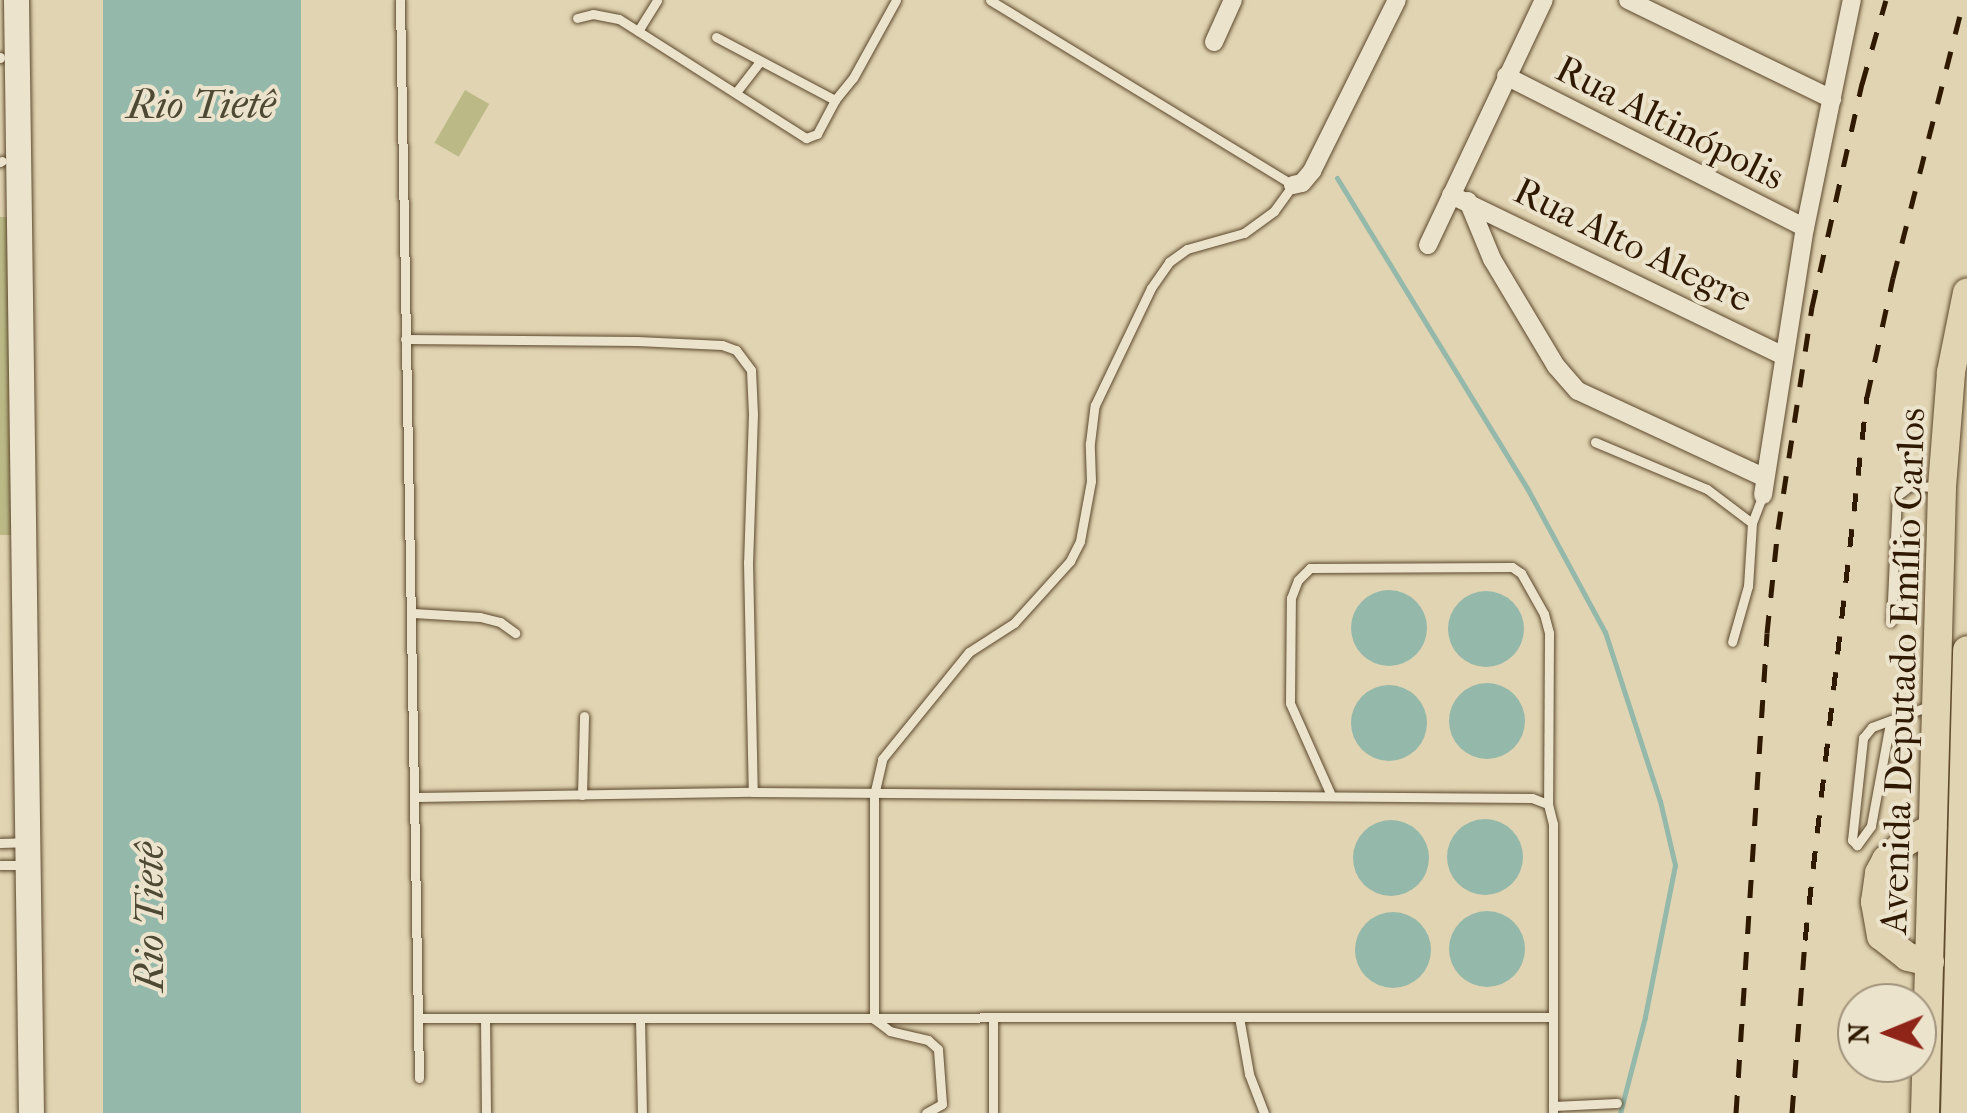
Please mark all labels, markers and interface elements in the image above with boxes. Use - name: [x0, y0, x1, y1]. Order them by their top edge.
- street label: Rua Altinópolis: [1548, 46, 1792, 200]
- water label: Rio Tietê: [127, 81, 275, 129]
- street label: Rua Alto Alegre: [1507, 168, 1759, 322]
- street label: Avenida Deputado Emílio Carlos: [1871, 407, 1935, 935]
- water label: Rio Tietê: [126, 843, 174, 991]
- north arrow: [1837, 983, 1937, 1083]
- text: N: [1842, 1023, 1875, 1044]

